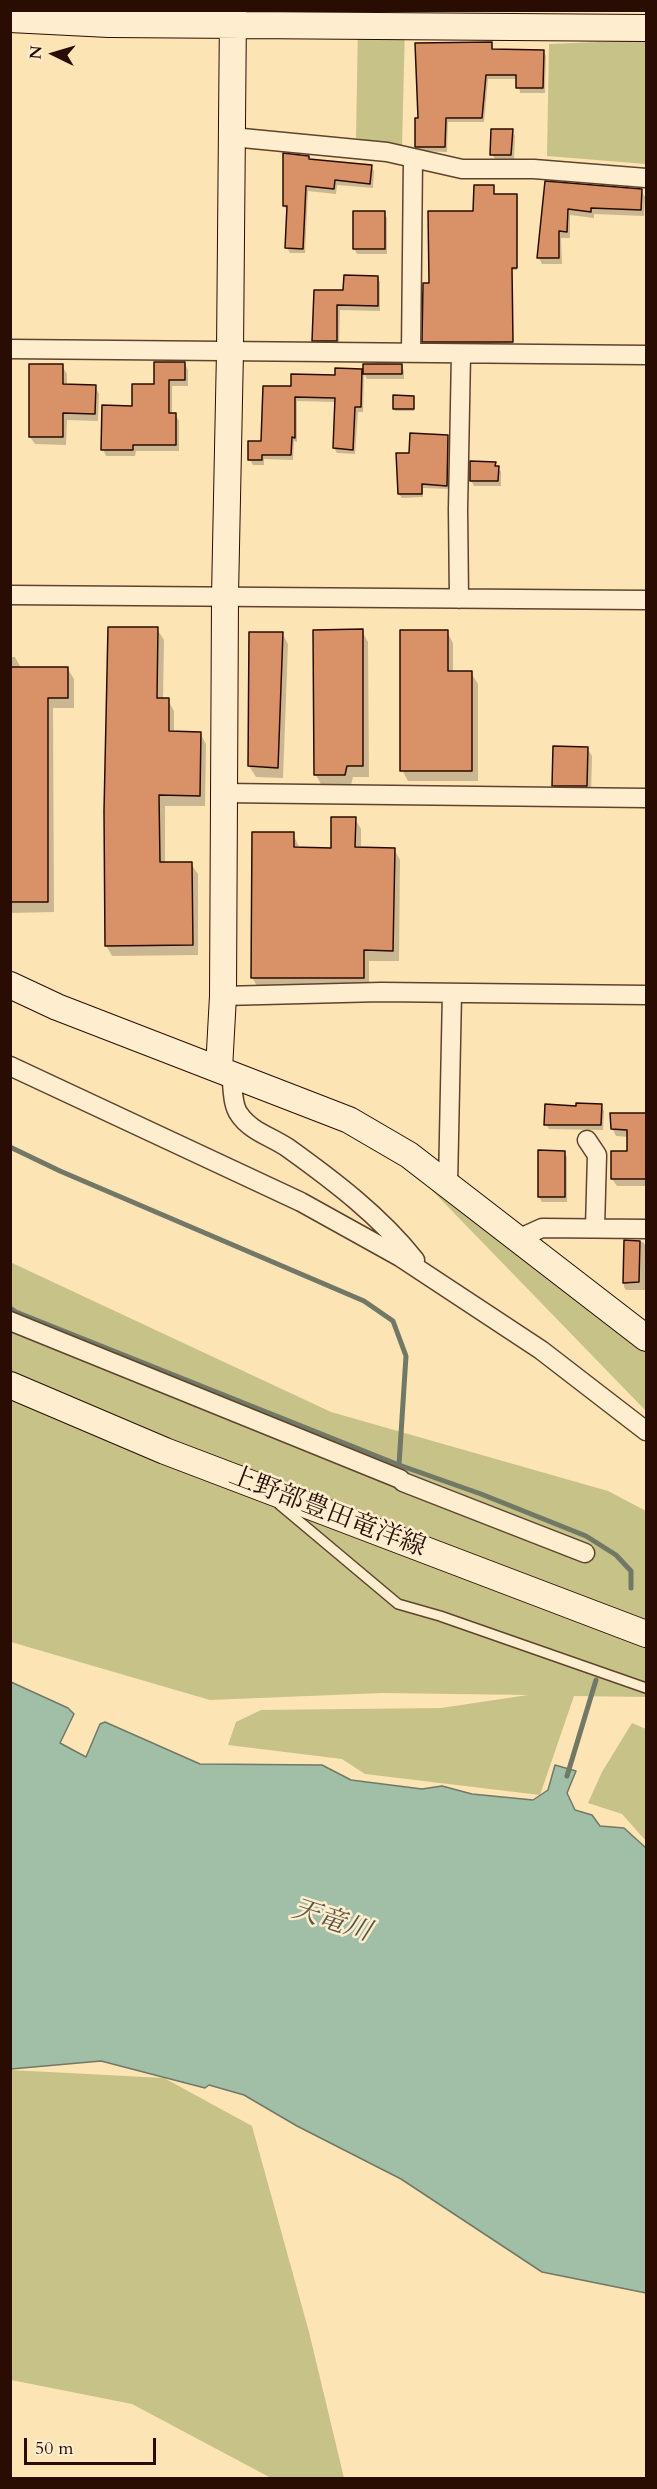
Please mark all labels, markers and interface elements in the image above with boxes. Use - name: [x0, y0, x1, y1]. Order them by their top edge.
- north arrow: [24, 24, 84, 84]
- text: N: [25, 45, 48, 60]
- street label: 上野部豊田竜洋線: [224, 1461, 430, 1565]
- water label: 天竜川: [287, 1894, 375, 1950]
- scale bar: [27, 2426, 159, 2464]
- text: 50 m: [35, 2436, 74, 2461]

